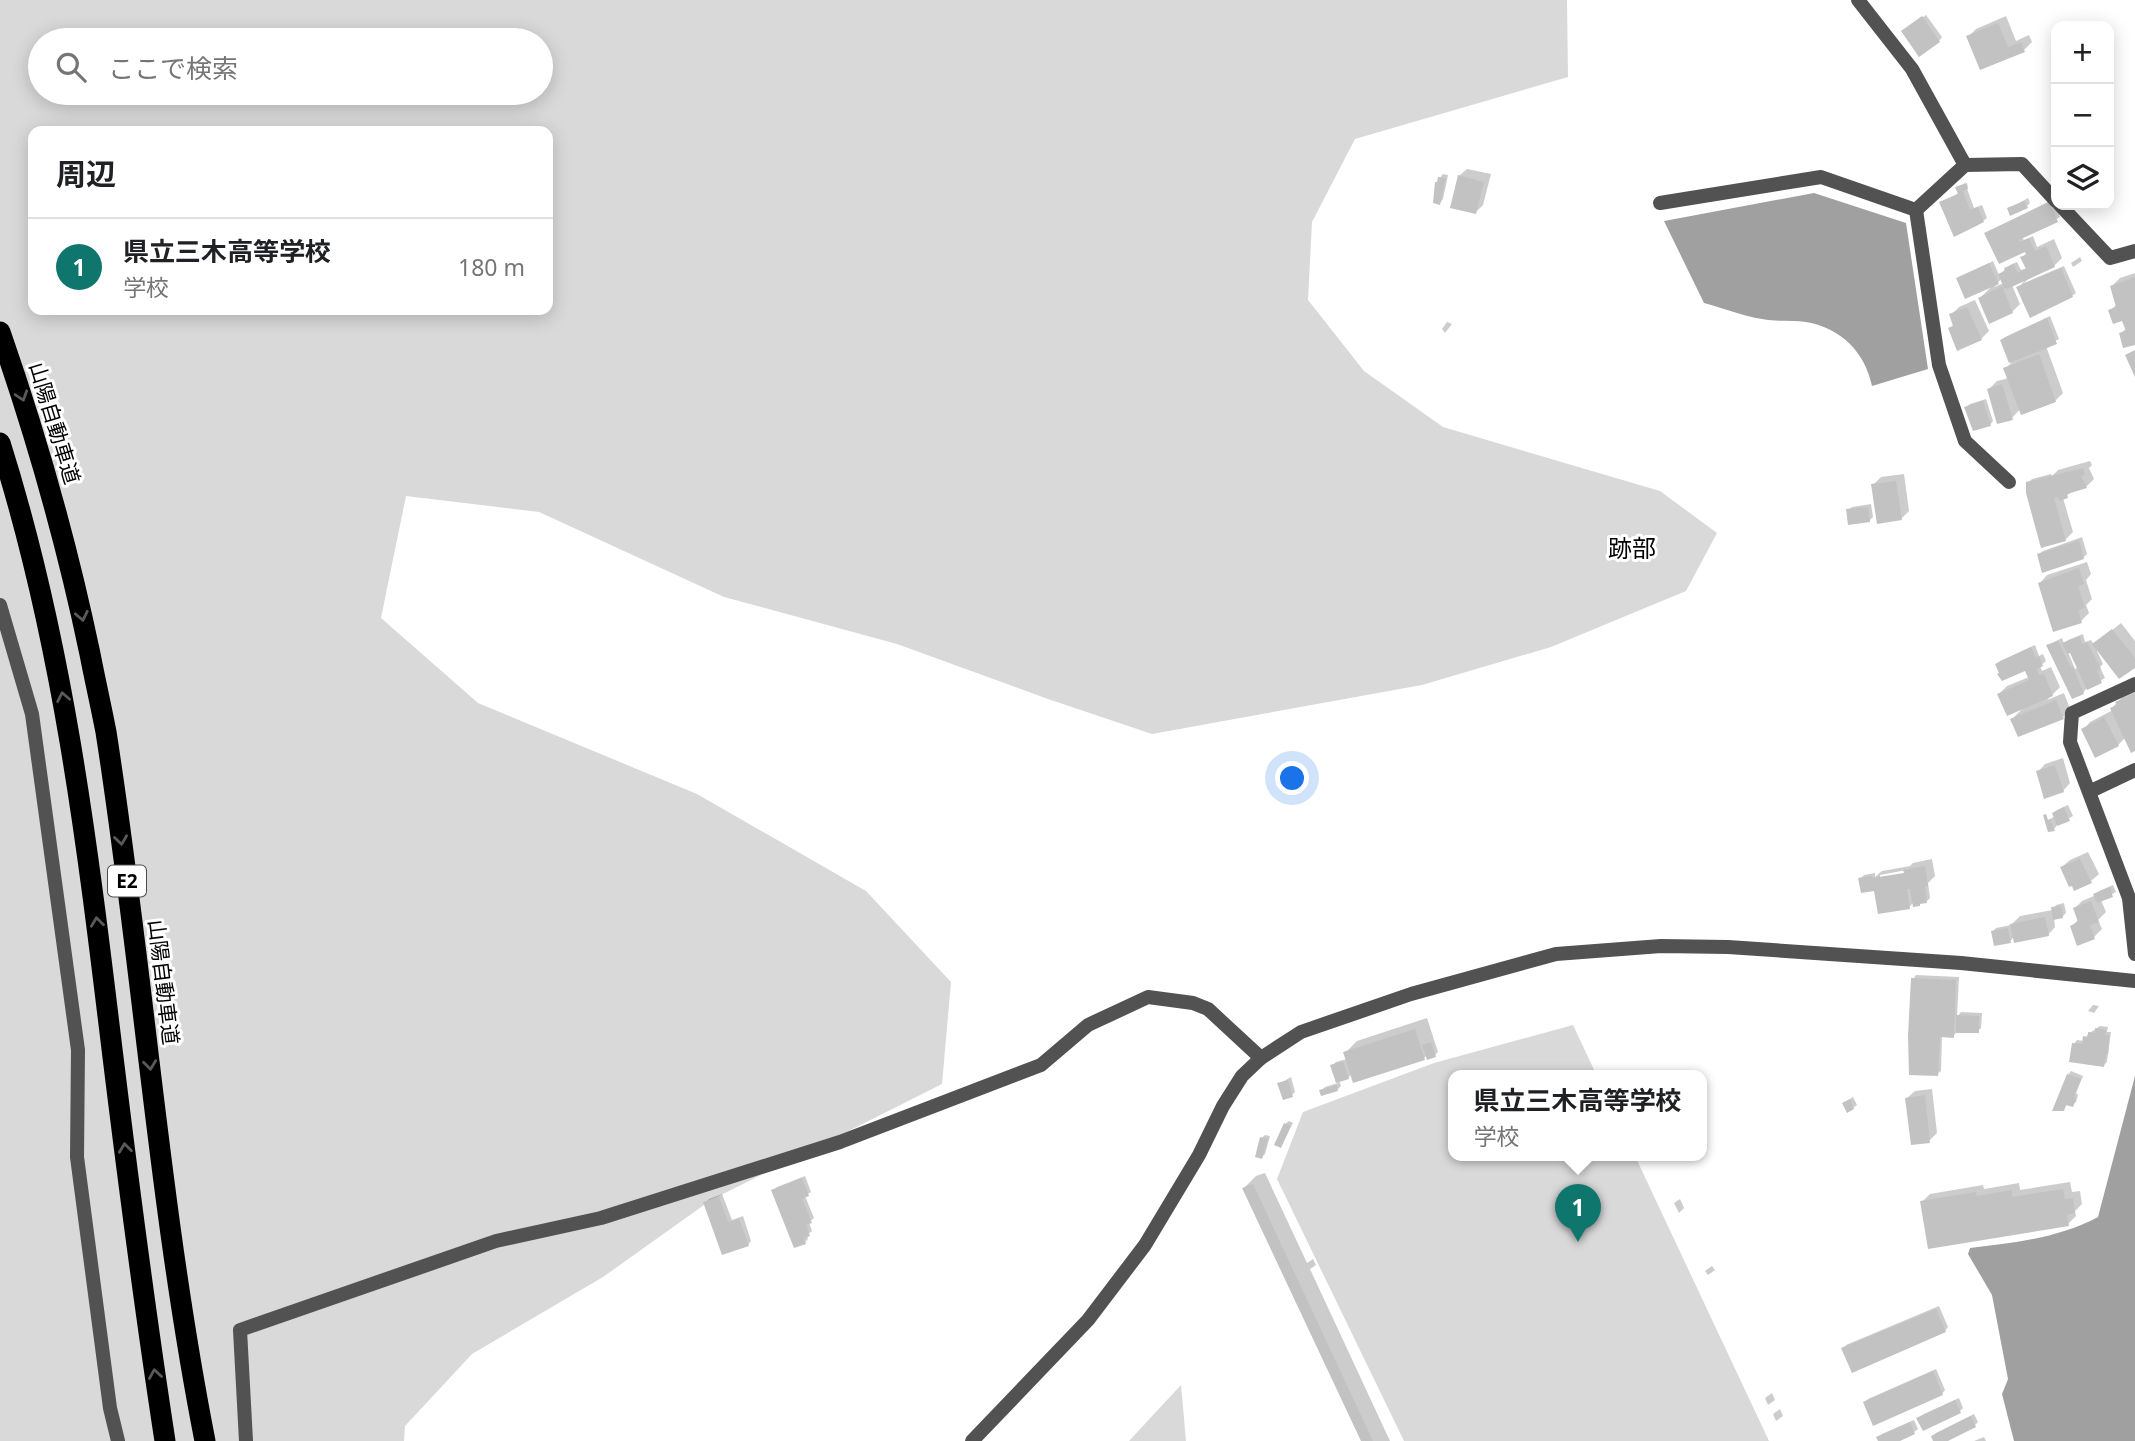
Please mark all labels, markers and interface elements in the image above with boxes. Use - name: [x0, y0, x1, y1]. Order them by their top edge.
- map controls: [2051, 21, 2114, 210]
- button: +: [2051, 21, 2114, 84]
- search box: [28, 28, 553, 105]
- icon: search: [52, 48, 90, 86]
- text: ここで検索: [108, 50, 238, 86]
- button: −: [2051, 84, 2114, 147]
- button: layers: [2051, 147, 2114, 210]
- text: 周辺: [56, 153, 116, 194]
- text: 県立三木高等学校: [123, 233, 331, 269]
- text: 1: [72, 251, 86, 283]
- text: 180 m: [458, 251, 525, 283]
- text: 学校: [123, 271, 169, 303]
- street label: 山陽自動車道: [23, 359, 87, 487]
- one-way arrow: [14, 390, 28, 402]
- district label: 跡部: [1608, 531, 1656, 564]
- one-way arrow: [73, 610, 88, 622]
- one-way arrow: [56, 691, 71, 703]
- your location: [1275, 761, 1309, 795]
- one-way arrow: [113, 834, 128, 846]
- road number: E2: [108, 866, 146, 897]
- one-way arrow: [89, 916, 104, 928]
- street label: 山陽自動車道: [142, 918, 186, 1046]
- one-way arrow: [143, 1059, 158, 1071]
- popup: [1448, 1070, 1707, 1161]
- text: 県立三木高等学校: [1473, 1082, 1682, 1118]
- text: 学校: [1473, 1120, 1519, 1152]
- one-way arrow: [117, 1142, 132, 1154]
- pin: 1: [1555, 1184, 1601, 1242]
- one-way arrow: [148, 1368, 163, 1379]

